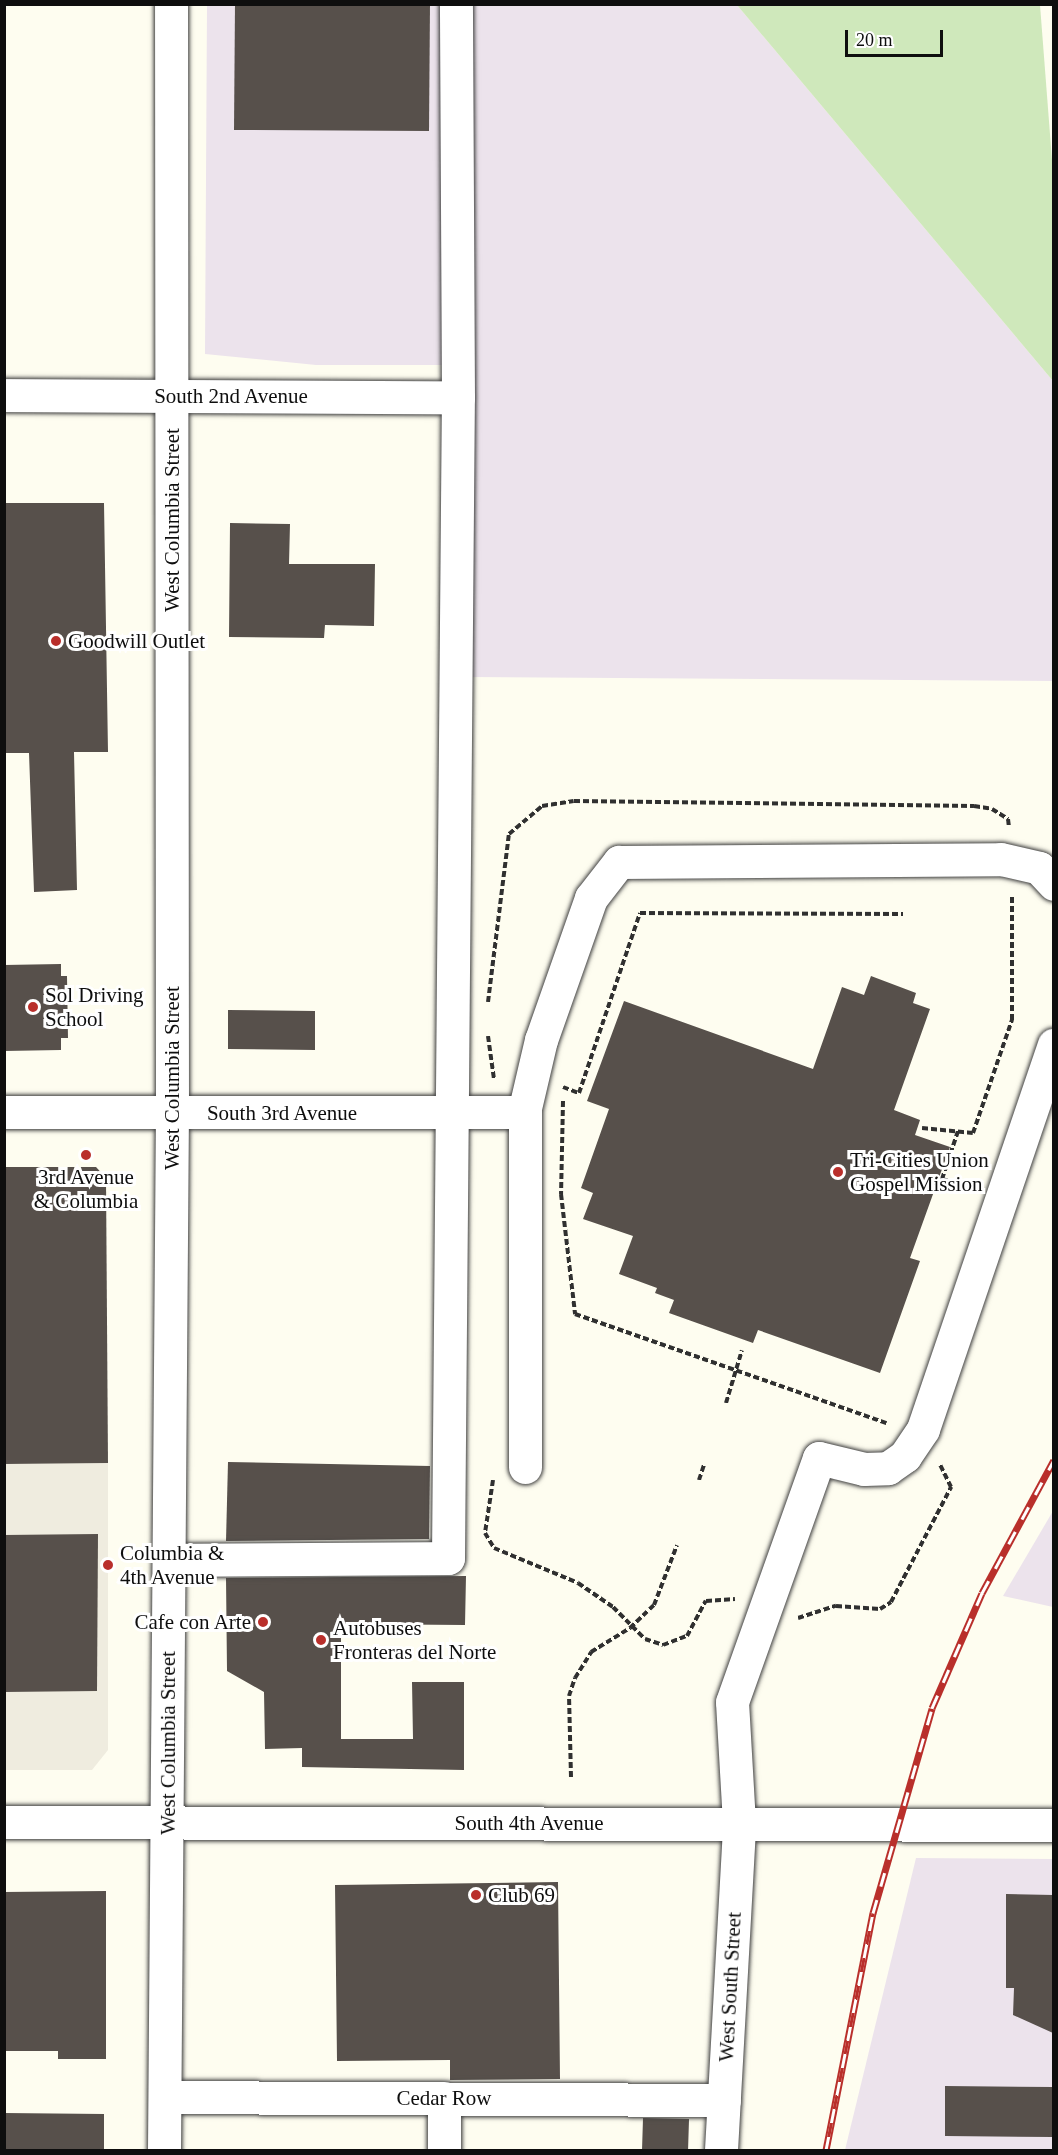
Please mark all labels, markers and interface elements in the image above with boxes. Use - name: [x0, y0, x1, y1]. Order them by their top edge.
- scale bar: [848, 18, 946, 56]
- text: 20 m: [856, 30, 893, 50]
- street label: South 2nd Avenue: [154, 383, 308, 409]
- street label: West Columbia Street: [159, 428, 185, 612]
- place label: Goodwill Outlet: [68, 628, 205, 654]
- marker: Goodwill Outlet: [49, 634, 63, 648]
- place label: Sol Driving School: [45, 982, 144, 1032]
- street label: West Columbia Street: [159, 986, 185, 1170]
- marker: Sol Driving School: [26, 1000, 40, 1014]
- street label: South 3rd Avenue: [206, 1100, 358, 1126]
- place label: Tri-Cities Union Gospel Mission: [850, 1147, 989, 1197]
- marker: 3rd Avenue & Columbia: [79, 1148, 93, 1162]
- place label: 3rd Avenue & Columbia: [34, 1164, 138, 1214]
- marker: Tri-Cities Union Gospel Mission: [831, 1165, 845, 1179]
- place label: Columbia & 4th Avenue: [120, 1540, 224, 1590]
- marker: Columbia & 4th Avenue: [101, 1558, 115, 1572]
- place label: Cafe con Arte: [133, 1609, 251, 1635]
- marker: Cafe con Arte: [256, 1615, 270, 1629]
- place label: Autobuses Fronteras del Norte: [333, 1615, 496, 1665]
- marker: Autobuses Fronteras del Norte: [314, 1633, 328, 1647]
- street label: West Columbia Street: [155, 1651, 181, 1835]
- street label: South 4th Avenue: [454, 1810, 604, 1836]
- place label: Club 69: [488, 1882, 555, 1908]
- marker: Club 69: [469, 1888, 483, 1902]
- street label: West South Street: [713, 1911, 747, 2063]
- street label: Cedar Row: [396, 2085, 492, 2111]

